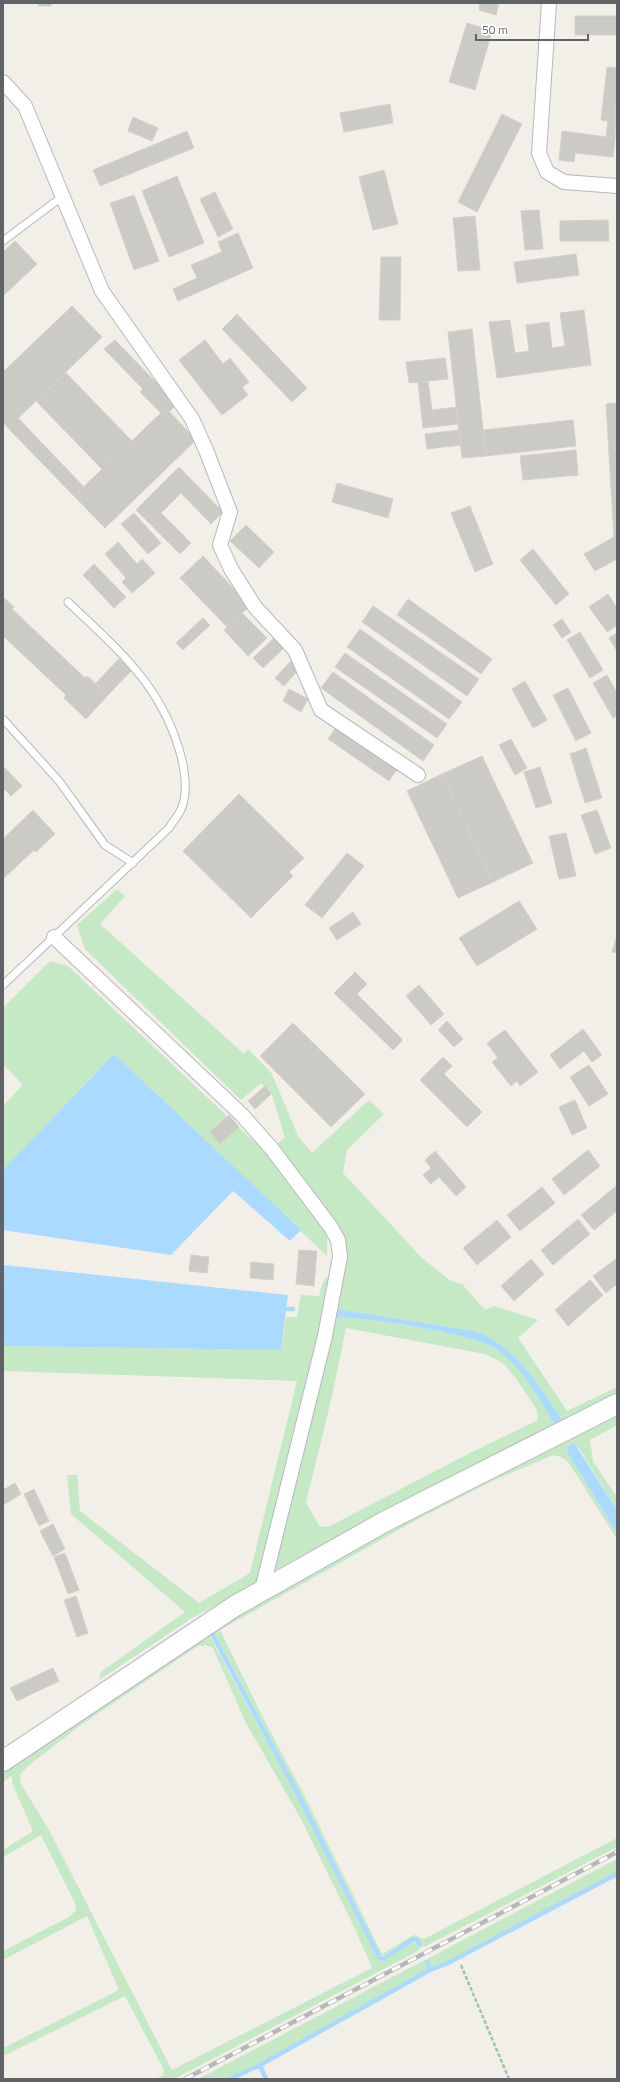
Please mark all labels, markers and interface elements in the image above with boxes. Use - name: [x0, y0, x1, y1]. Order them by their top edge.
- scale bar: [476, 16, 588, 42]
- text: 50 m: [482, 20, 508, 39]

